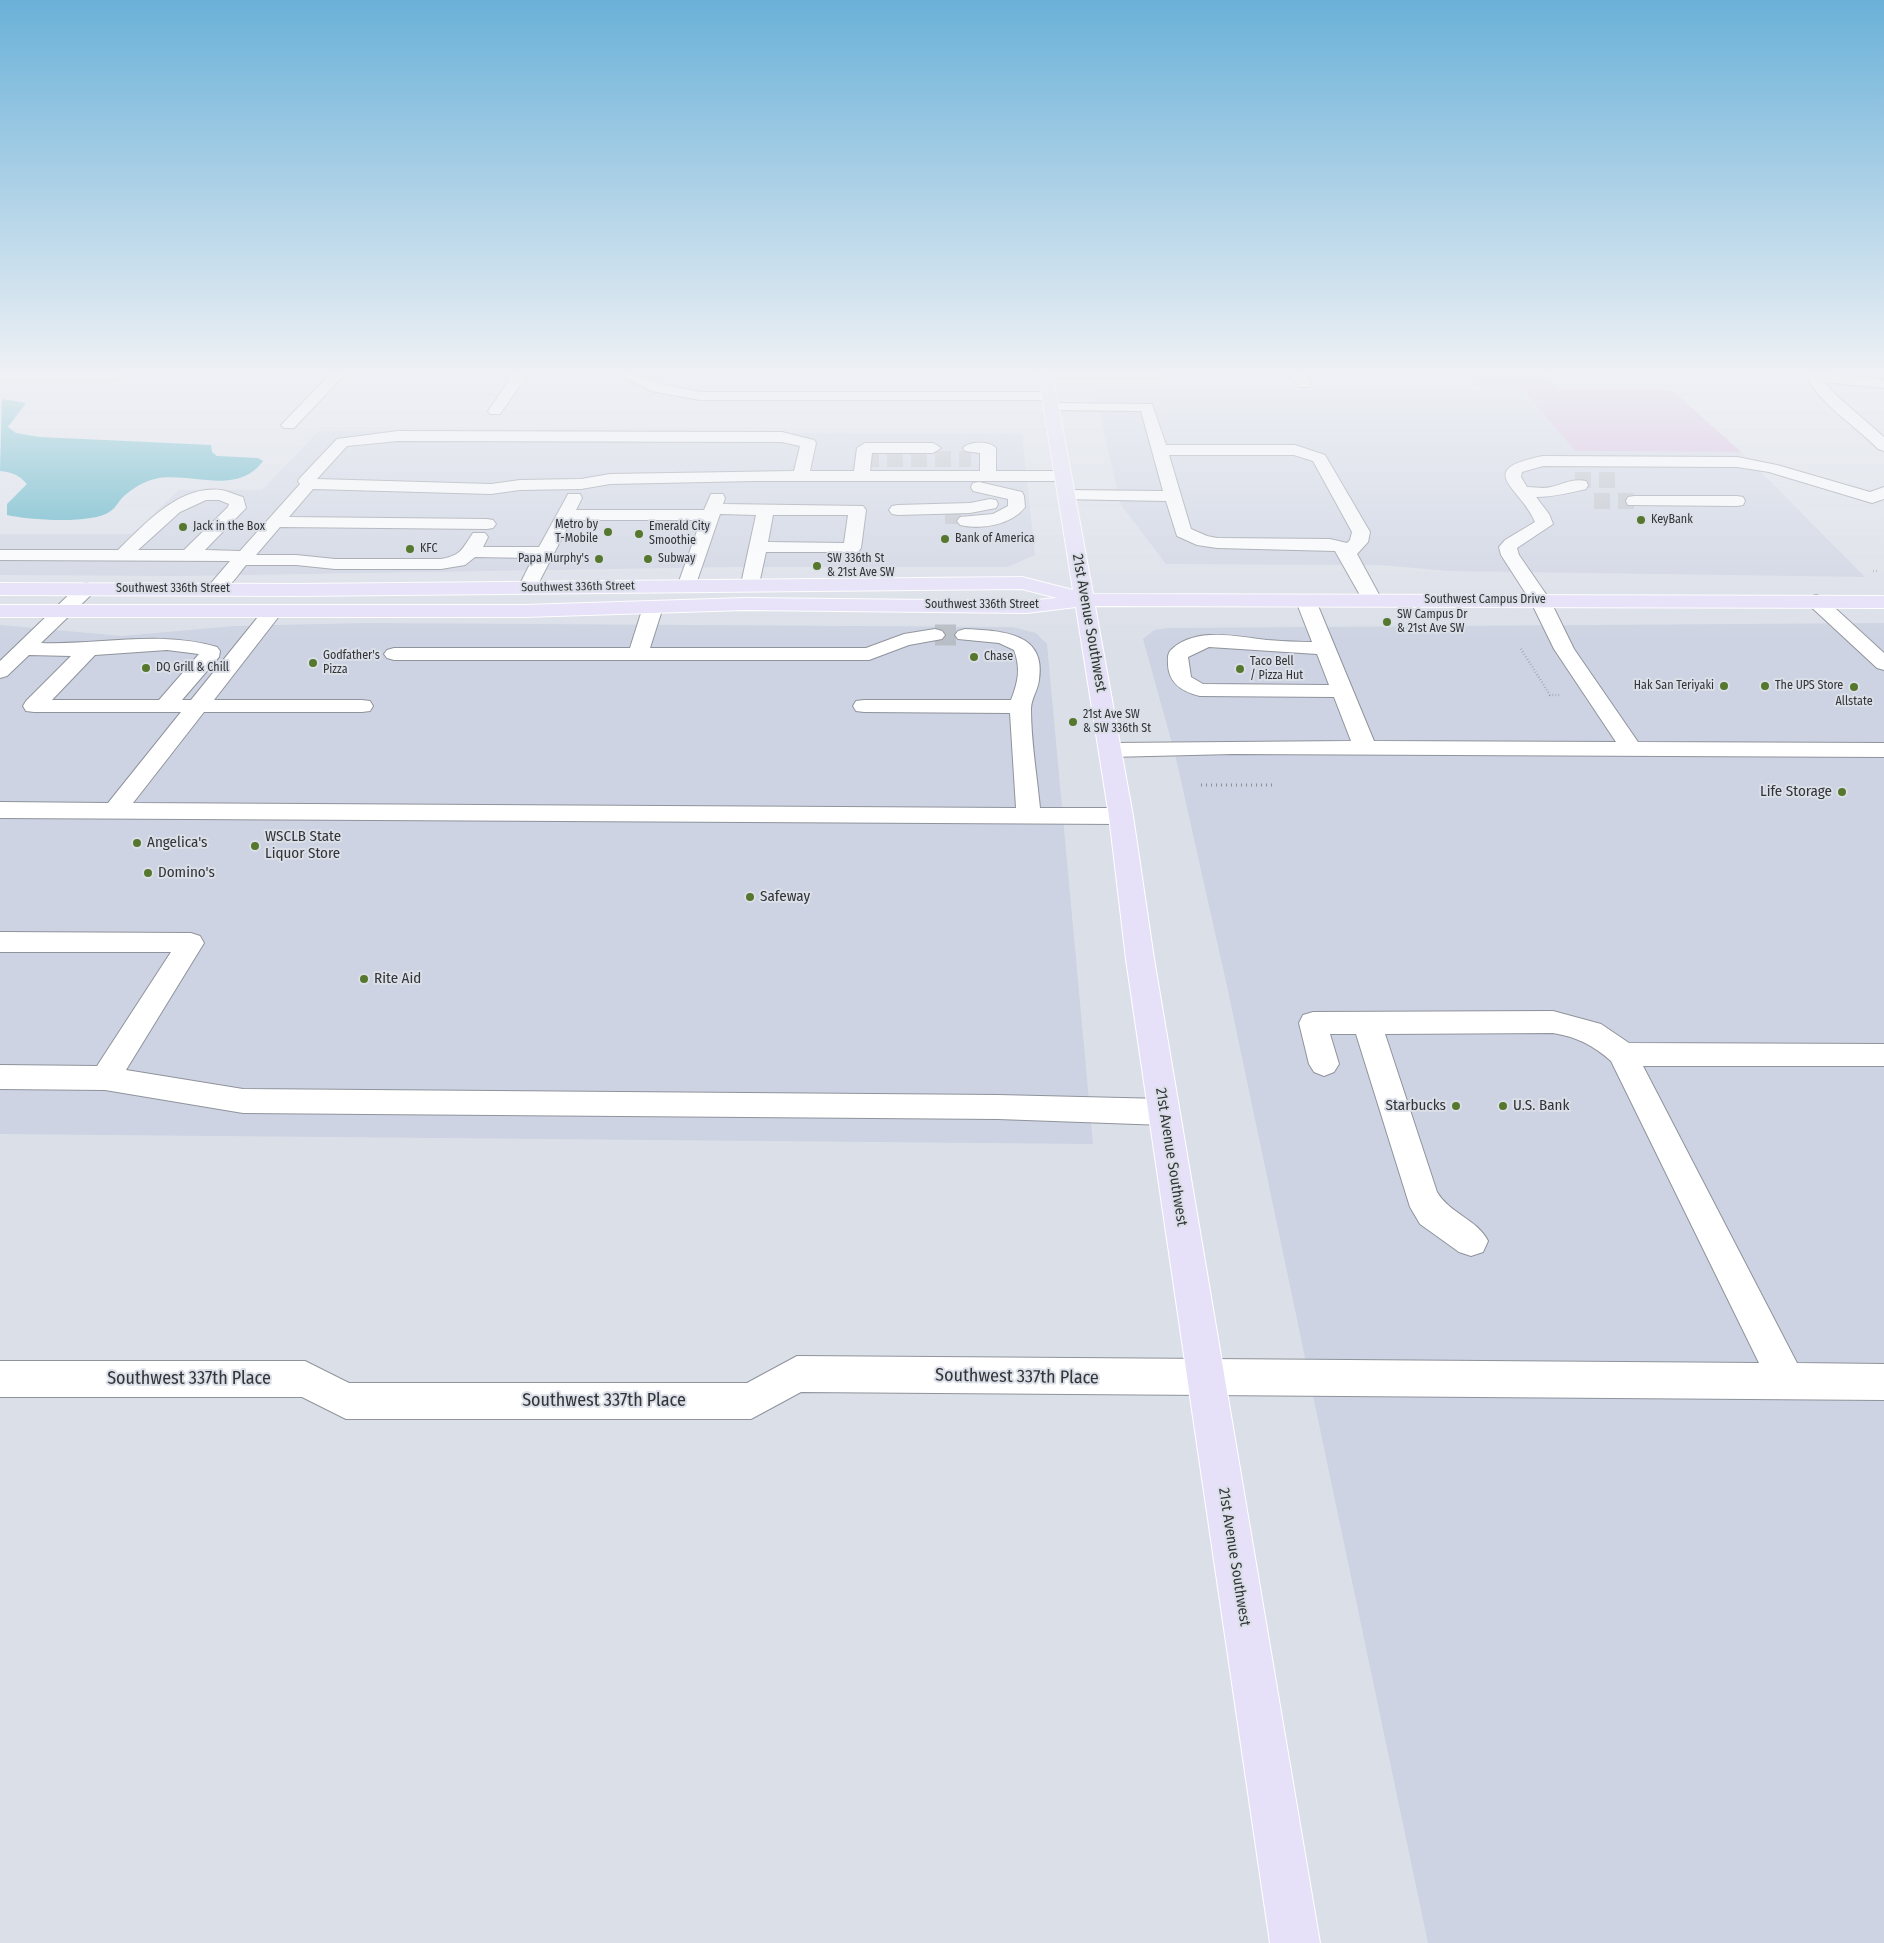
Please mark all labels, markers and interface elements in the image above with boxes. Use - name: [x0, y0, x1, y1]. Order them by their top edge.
- place label: KeyBank: [1651, 513, 1693, 527]
- marker: KeyBank: [1635, 514, 1647, 526]
- place label: Metro by T-Mobile: [555, 518, 598, 546]
- place label: Jack in the Box: [193, 520, 265, 534]
- place label: Emerald City Smoothie: [649, 520, 710, 548]
- marker: Jack in the Box: [177, 521, 189, 533]
- marker: Metro by T-Mobile: [602, 526, 614, 538]
- marker: Emerald City Smoothie: [633, 528, 645, 540]
- place label: Bank of America: [955, 532, 1035, 546]
- marker: Bank of America: [939, 533, 951, 545]
- place label: KFC: [420, 542, 437, 556]
- marker: KFC: [404, 543, 416, 555]
- place label: Papa Murphy's: [518, 552, 589, 566]
- place label: Subway: [658, 552, 695, 566]
- place label: SW 336th St & 21st Ave SW: [827, 552, 895, 580]
- street label: 21st Avenue Southwest: [1068, 552, 1110, 694]
- marker: Papa Murphy's: [593, 553, 605, 565]
- marker: Subway: [642, 553, 654, 565]
- marker: SW 336th St & 21st Ave SW: [811, 560, 823, 572]
- street label: Southwest 336th Street: [521, 579, 635, 595]
- street label: Southwest 336th Street: [116, 582, 230, 596]
- street label: Southwest Campus Drive: [1424, 593, 1546, 607]
- street label: Southwest 336th Street: [925, 598, 1039, 612]
- place label: SW Campus Dr & 21st Ave SW: [1397, 608, 1467, 636]
- marker: SW Campus Dr & 21st Ave SW: [1381, 616, 1393, 628]
- place label: Godfather's Pizza: [323, 649, 380, 677]
- place label: Chase: [984, 650, 1013, 664]
- marker: Chase: [968, 651, 980, 663]
- place label: Taco Bell / Pizza Hut: [1250, 655, 1303, 683]
- marker: Godfather's Pizza: [307, 657, 319, 669]
- place label: DQ Grill & Chill: [156, 661, 229, 675]
- marker: DQ Grill & Chill: [140, 662, 152, 674]
- marker: Taco Bell / Pizza Hut: [1234, 663, 1246, 675]
- place label: Hak San Teriyaki: [1634, 679, 1714, 693]
- place label: The UPS Store: [1775, 679, 1843, 693]
- marker: Hak San Teriyaki: [1718, 680, 1730, 692]
- marker: The UPS Store: [1759, 680, 1771, 692]
- marker: Allstate: [1848, 681, 1860, 693]
- place label: Allstate: [1835, 695, 1873, 709]
- place label: 21st Ave SW & SW 336th St: [1083, 708, 1151, 736]
- marker: 21st Ave SW & SW 336th St: [1067, 716, 1079, 728]
- place label: Life Storage: [1760, 783, 1832, 801]
- marker: Life Storage: [1836, 786, 1848, 798]
- place label: WSCLB State Liquor Store: [265, 828, 341, 863]
- place label: Angelica's: [147, 834, 208, 852]
- marker: Angelica's: [131, 837, 143, 849]
- marker: WSCLB State Liquor Store: [249, 840, 261, 852]
- place label: Domino's: [158, 864, 215, 882]
- marker: Domino's: [142, 867, 154, 879]
- place label: Safeway: [760, 888, 810, 906]
- marker: Safeway: [744, 891, 756, 903]
- place label: Rite Aid: [374, 970, 421, 988]
- marker: Rite Aid: [358, 973, 370, 985]
- street label: 21st Avenue Southwest: [1151, 1086, 1191, 1228]
- place label: Starbucks: [1386, 1097, 1446, 1115]
- place label: U.S. Bank: [1513, 1097, 1569, 1115]
- marker: Starbucks: [1450, 1100, 1462, 1112]
- marker: U.S. Bank: [1497, 1100, 1509, 1112]
- street label: Southwest 337th Place: [935, 1365, 1099, 1389]
- street label: Southwest 337th Place: [107, 1368, 271, 1390]
- street label: Southwest 337th Place: [522, 1390, 686, 1412]
- street label: 21st Avenue Southwest: [1214, 1486, 1254, 1628]

